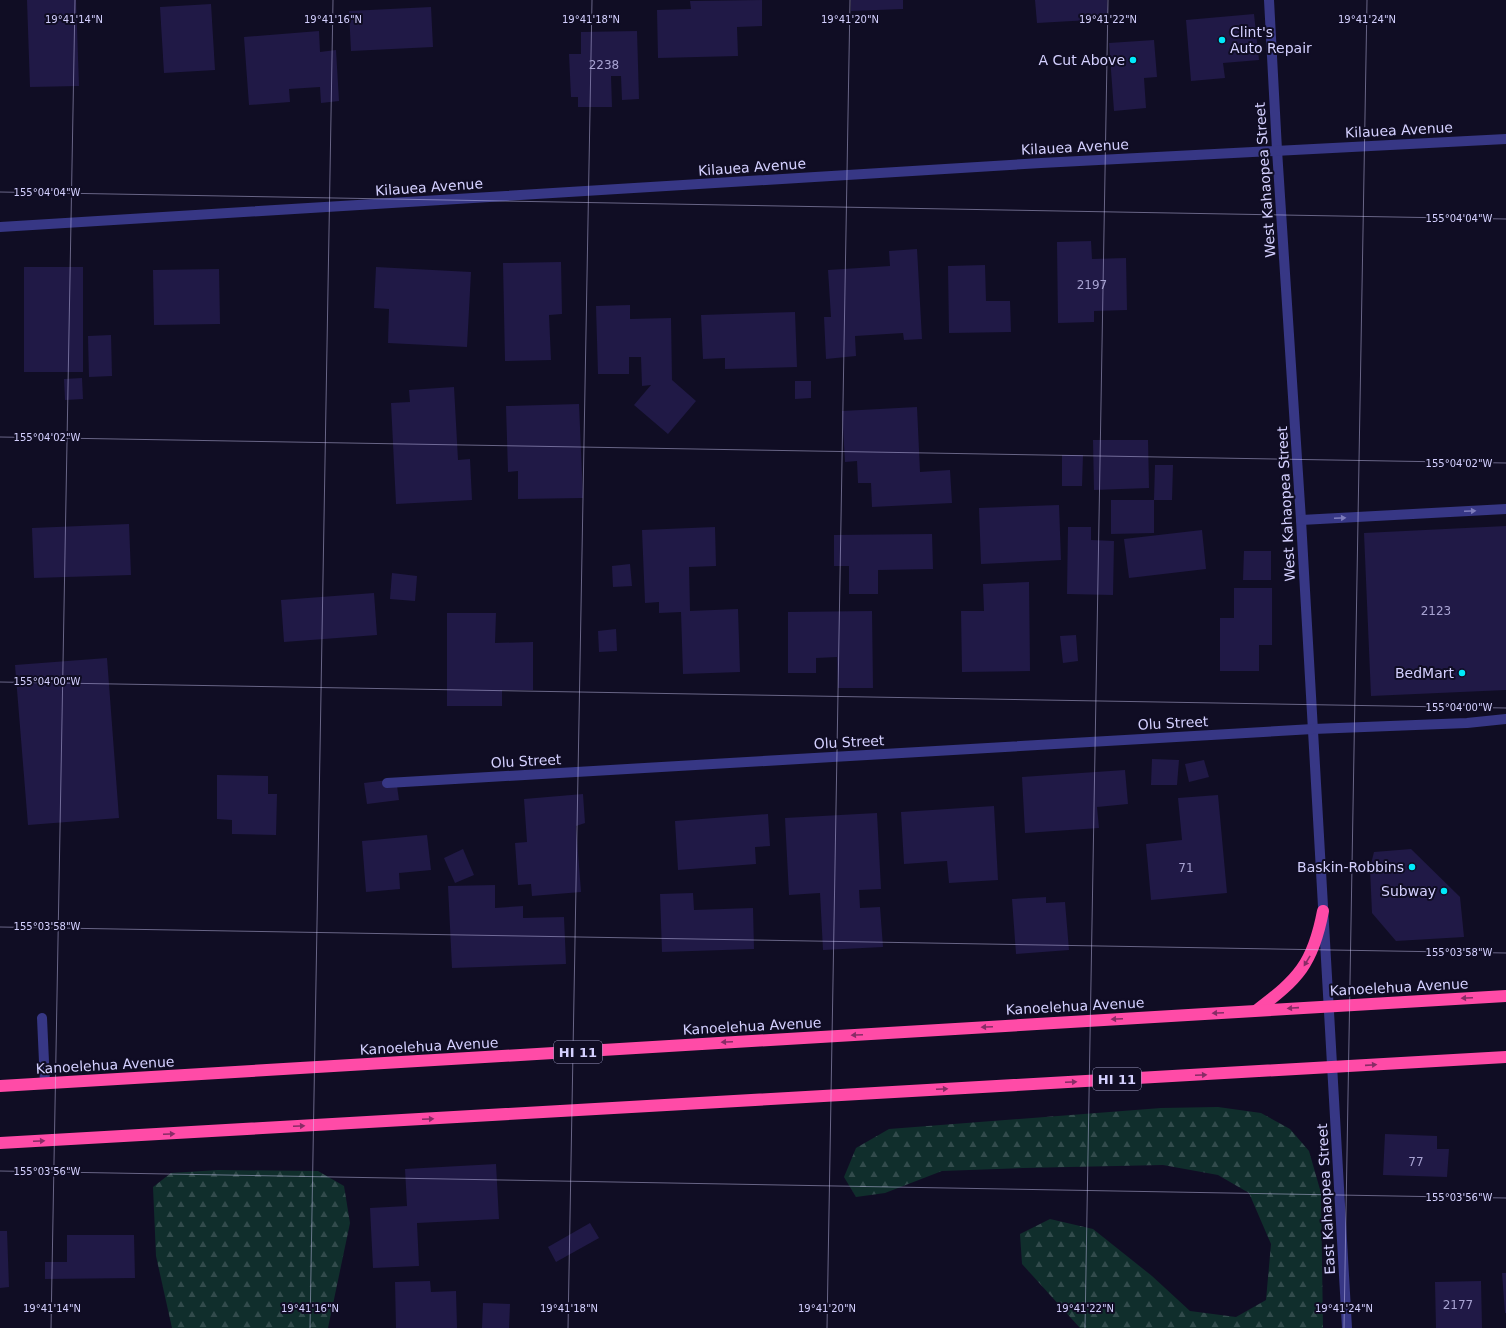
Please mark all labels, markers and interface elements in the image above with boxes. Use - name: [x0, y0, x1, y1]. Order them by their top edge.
- text: 19°41'14"N: [45, 14, 103, 25]
- text: 19°41'16"N: [304, 14, 362, 25]
- text: 19°41'18"N: [562, 14, 620, 25]
- text: 19°41'20"N: [821, 14, 879, 25]
- text: 19°41'22"N: [1079, 14, 1137, 25]
- text: 19°41'24"N: [1338, 14, 1396, 25]
- place label: Clint's Auto Repair: [1230, 24, 1312, 56]
- marker: Clint's Auto Repair: [1217, 35, 1227, 45]
- place label: A Cut Above: [1038, 52, 1125, 68]
- marker: A Cut Above: [1128, 55, 1138, 65]
- house number: 2238: [589, 58, 619, 72]
- street label: West Kahaopea Street: [1252, 101, 1278, 258]
- street label: Kilauea Avenue: [1345, 119, 1453, 141]
- street label: Kilauea Avenue: [1021, 136, 1129, 158]
- street label: Kilauea Avenue: [698, 155, 806, 179]
- street label: Kilauea Avenue: [375, 175, 483, 199]
- text: 155°04'04"W: [14, 187, 80, 198]
- text: 155°04'04"W: [1426, 213, 1492, 224]
- house number: 2197: [1077, 278, 1107, 292]
- street label: West Kahaopea Street: [1274, 425, 1298, 582]
- text: 155°04'02"W: [14, 432, 80, 443]
- text: 155°04'02"W: [1426, 458, 1492, 469]
- one-way arrow: [1464, 507, 1476, 514]
- one-way arrow: [1334, 514, 1346, 521]
- house number: 2123: [1421, 604, 1451, 618]
- place label: BedMart: [1395, 665, 1455, 681]
- marker: BedMart: [1457, 668, 1467, 678]
- text: 155°04'00"W: [14, 676, 80, 687]
- text: 155°04'00"W: [1426, 702, 1492, 713]
- street label: Olu Street: [1137, 713, 1209, 733]
- street label: Olu Street: [813, 732, 885, 752]
- street label: Olu Street: [490, 751, 562, 771]
- place label: Baskin-Robbins: [1297, 859, 1404, 875]
- house number: 71: [1178, 861, 1194, 875]
- marker: Baskin-Robbins: [1407, 862, 1417, 872]
- place label: Subway: [1381, 883, 1436, 899]
- marker: Subway: [1439, 886, 1449, 896]
- text: 155°03'58"W: [14, 921, 80, 932]
- text: 155°03'58"W: [1426, 947, 1492, 958]
- one-way arrow: [1303, 955, 1310, 967]
- street label: Kanoelehua Avenue: [1329, 975, 1469, 999]
- street label: Kanoelehua Avenue: [1005, 994, 1145, 1018]
- one-way arrow: [1461, 995, 1473, 1002]
- one-way arrow: [1286, 1005, 1299, 1011]
- one-way arrow: [1212, 1009, 1224, 1016]
- street label: Kanoelehua Avenue: [682, 1014, 822, 1038]
- one-way arrow: [1111, 1015, 1123, 1022]
- one-way arrow: [981, 1023, 993, 1030]
- one-way arrow: [851, 1031, 863, 1038]
- street label: Kanoelehua Avenue: [359, 1034, 499, 1058]
- one-way arrow: [721, 1039, 733, 1046]
- road number: HI 11: [554, 1041, 602, 1063]
- street label: Kanoelehua Avenue: [35, 1053, 175, 1077]
- one-way arrow: [1365, 1062, 1377, 1069]
- road number: HI 11: [1093, 1068, 1141, 1090]
- one-way arrow: [1195, 1071, 1207, 1078]
- one-way arrow: [1065, 1079, 1078, 1085]
- one-way arrow: [936, 1086, 948, 1093]
- one-way arrow: [422, 1115, 434, 1122]
- one-way arrow: [292, 1123, 305, 1130]
- street label: East Kahaopea Street: [1314, 1123, 1338, 1275]
- one-way arrow: [163, 1130, 175, 1137]
- one-way arrow: [33, 1138, 45, 1145]
- house number: 77: [1408, 1155, 1424, 1169]
- text: 155°03'56"W: [14, 1166, 80, 1177]
- text: 155°03'56"W: [1426, 1192, 1492, 1203]
- house number: 2177: [1443, 1298, 1473, 1312]
- text: 19°41'14"N: [23, 1303, 81, 1314]
- text: 19°41'16"N: [281, 1303, 339, 1314]
- text: 19°41'18"N: [540, 1303, 598, 1314]
- text: 19°41'20"N: [798, 1303, 856, 1314]
- text: 19°41'22"N: [1056, 1303, 1114, 1314]
- text: 19°41'24"N: [1315, 1303, 1373, 1314]

